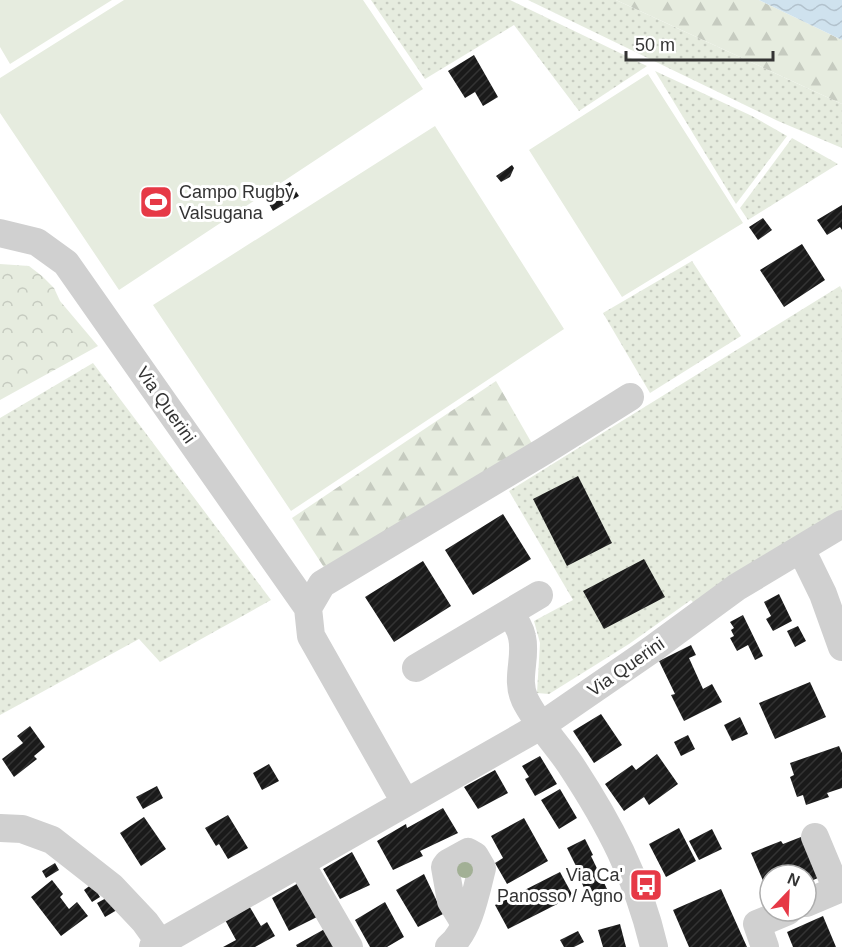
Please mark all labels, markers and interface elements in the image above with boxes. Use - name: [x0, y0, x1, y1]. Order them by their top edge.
- scale bar: [626, 24, 773, 62]
- text: 50 m: [635, 35, 675, 55]
- place label: Campo Rugby Valsugana: [179, 182, 294, 223]
- sports icon: Campo Rugby Valsugana: [138, 184, 174, 220]
- street label: Via Querini: [132, 363, 200, 447]
- street label: Via Querini: [584, 633, 668, 701]
- north arrow: [758, 863, 818, 923]
- place label: Via Ca' Panosso / Agno: [497, 865, 623, 906]
- bus stop icon: Via Ca' Panosso / Agno: [628, 867, 664, 903]
- text: N: [785, 870, 802, 890]

